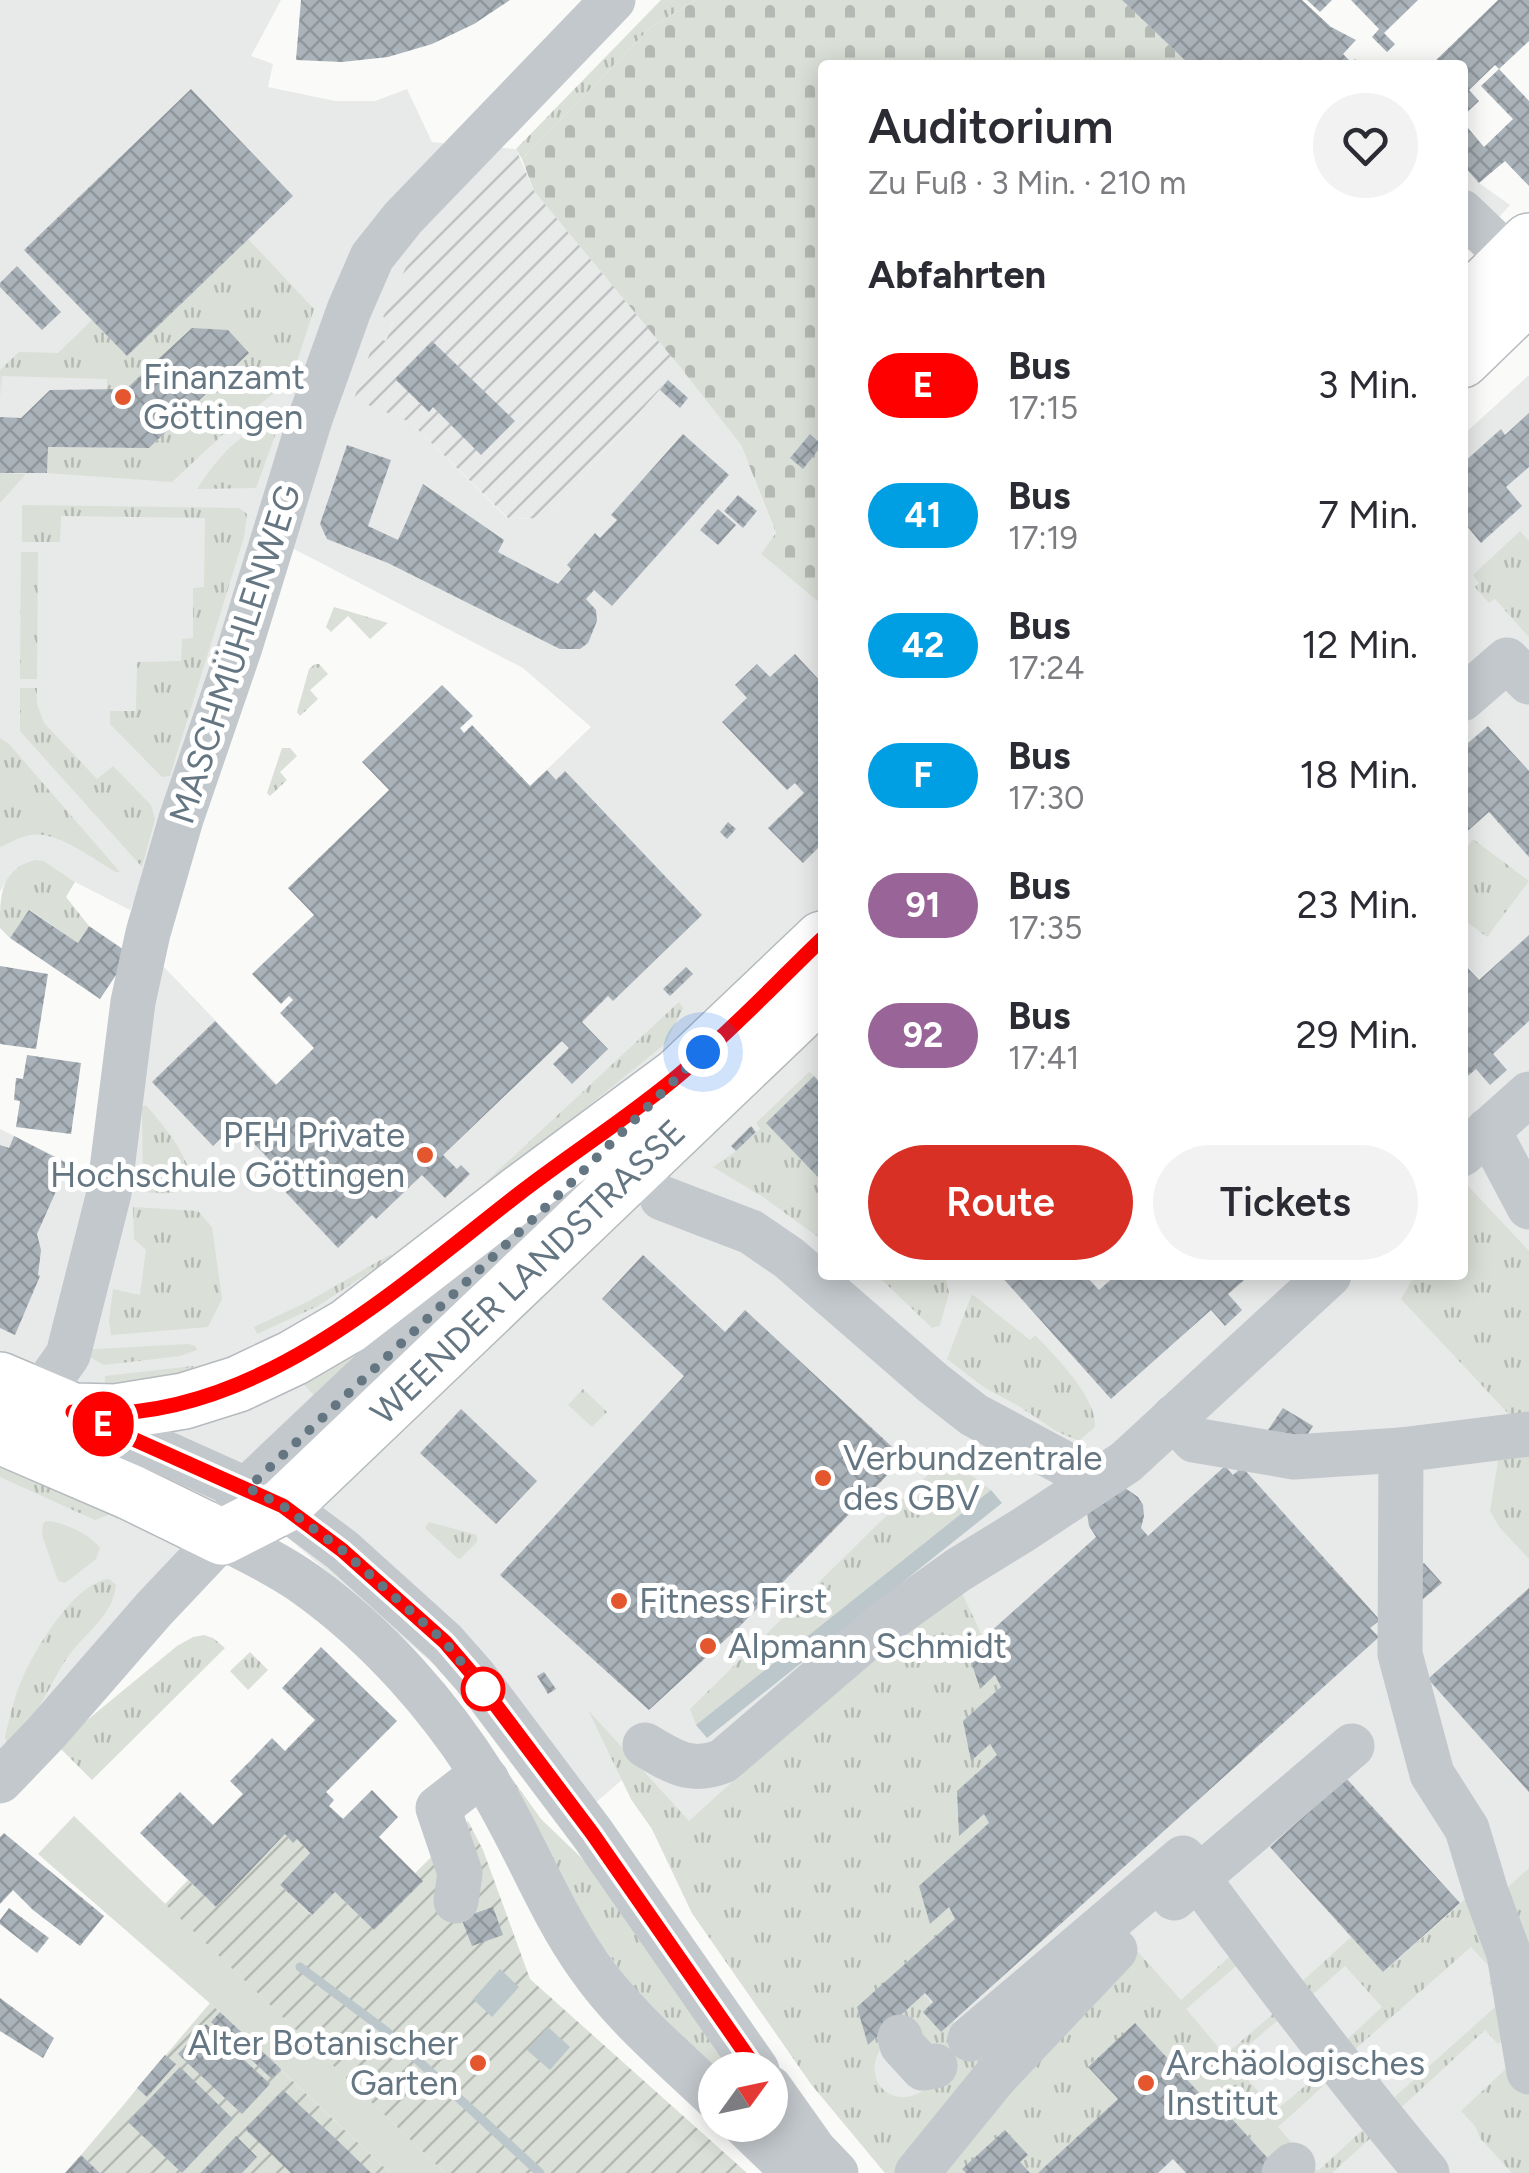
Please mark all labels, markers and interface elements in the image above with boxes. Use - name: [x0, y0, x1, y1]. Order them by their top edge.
- button: heart: [1313, 93, 1418, 198]
- text: Auditorium: [868, 97, 1113, 155]
- text: Zu Fuß · 3 Min. · 210 m: [868, 164, 1186, 202]
- text: Abfahrten: [868, 252, 1046, 298]
- text: Bus: [1008, 343, 1071, 389]
- place label: Finanzamt Göttingen: [143, 356, 305, 438]
- text: 3 Min.: [1318, 362, 1418, 408]
- text: E: [913, 364, 933, 406]
- marker: Finanzamt Göttingen: [112, 386, 134, 408]
- text: 17:15: [1008, 389, 1078, 427]
- text: Bus: [1008, 473, 1071, 519]
- street label: MASCHMÜHLENWEG: [160, 479, 310, 829]
- text: 7 Min.: [1318, 492, 1418, 538]
- text: 41: [905, 494, 941, 536]
- text: 17:19: [1008, 519, 1078, 557]
- text: Bus: [1008, 603, 1071, 649]
- text: 12 Min.: [1302, 622, 1418, 668]
- text: 42: [902, 624, 944, 666]
- text: 17:24: [1008, 649, 1084, 687]
- text: Bus: [1008, 733, 1071, 779]
- text: 18 Min.: [1300, 752, 1418, 798]
- text: F: [913, 754, 933, 796]
- text: 17:30: [1008, 779, 1084, 817]
- text: Bus: [1008, 863, 1071, 909]
- text: 23 Min.: [1297, 882, 1418, 928]
- text: 91: [905, 884, 941, 926]
- text: 17:35: [1008, 909, 1082, 947]
- text: Bus: [1008, 993, 1071, 1039]
- text: 29 Min.: [1296, 1012, 1418, 1058]
- text: 92: [903, 1014, 943, 1056]
- your location: [678, 1027, 728, 1077]
- text: 17:41: [1008, 1039, 1080, 1077]
- street label: WEENDER LANDSTRASSE: [362, 1111, 694, 1433]
- place label: PFH Private Hochschule Göttingen: [50, 1114, 405, 1196]
- marker: PFH Private Hochschule Göttingen: [414, 1144, 436, 1166]
- button: Route: [868, 1145, 1133, 1260]
- button: Tickets: [1153, 1145, 1418, 1260]
- line badge: E: [70, 1392, 136, 1456]
- text: E: [93, 1403, 113, 1445]
- place label: Verbundzentrale des GBV: [843, 1437, 1102, 1519]
- marker: Verbundzentrale des GBV: [812, 1467, 834, 1489]
- place label: Fitness First: [639, 1580, 828, 1622]
- marker: Fitness First: [608, 1590, 630, 1612]
- place label: Alpmann Schmidt: [728, 1625, 1007, 1667]
- marker: Alpmann Schmidt: [697, 1635, 719, 1657]
- unlabelled marker: [462, 1668, 504, 1710]
- place label: Alter Botanischer Garten: [188, 2022, 458, 2104]
- place label: Archäologisches Institut: [1166, 2042, 1425, 2124]
- marker: Alter Botanischer Garten: [467, 2052, 489, 2074]
- north arrow: [698, 2052, 788, 2142]
- map controls: [698, 2052, 788, 2142]
- marker: Archäologisches Institut: [1135, 2072, 1157, 2094]

